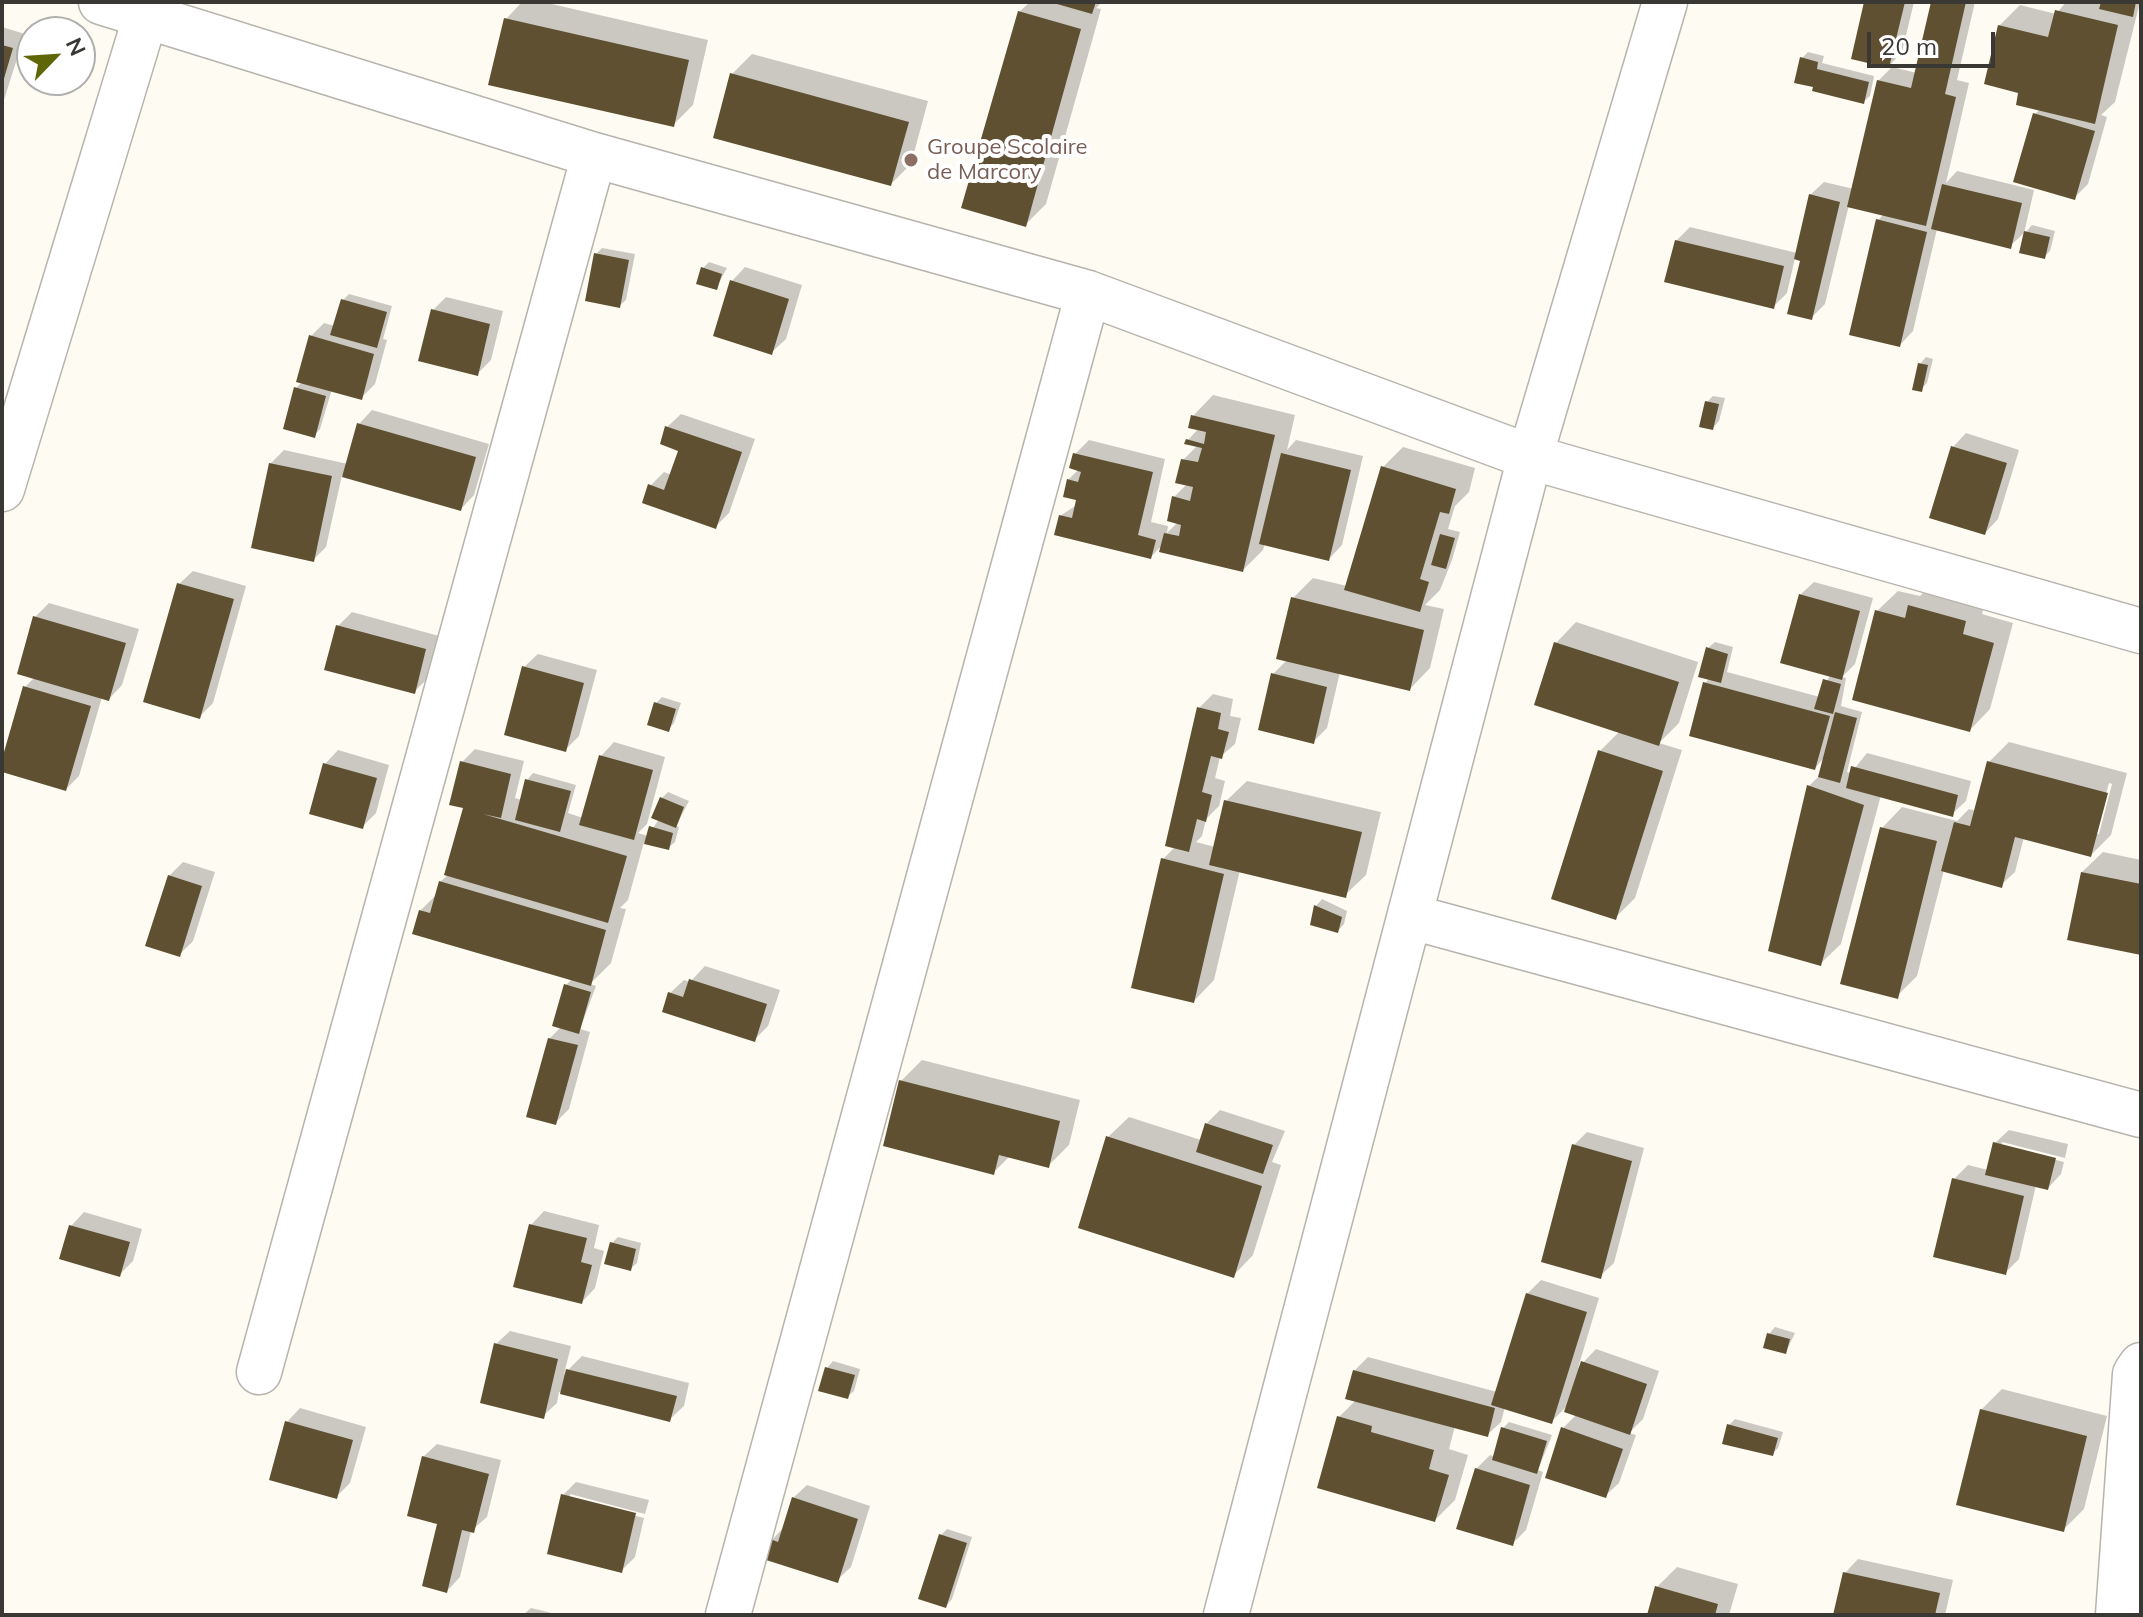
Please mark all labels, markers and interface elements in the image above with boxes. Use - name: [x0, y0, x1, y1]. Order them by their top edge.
- north arrow: [16, 16, 96, 96]
- scale bar: [1871, 16, 1999, 66]
- text: 20 m: [1881, 31, 1937, 61]
- text: N: [60, 33, 92, 60]
- place label: Groupe Scolaire de Marcory: [927, 134, 1088, 186]
- marker: Groupe Scolaire de Marcory: [902, 151, 920, 169]

